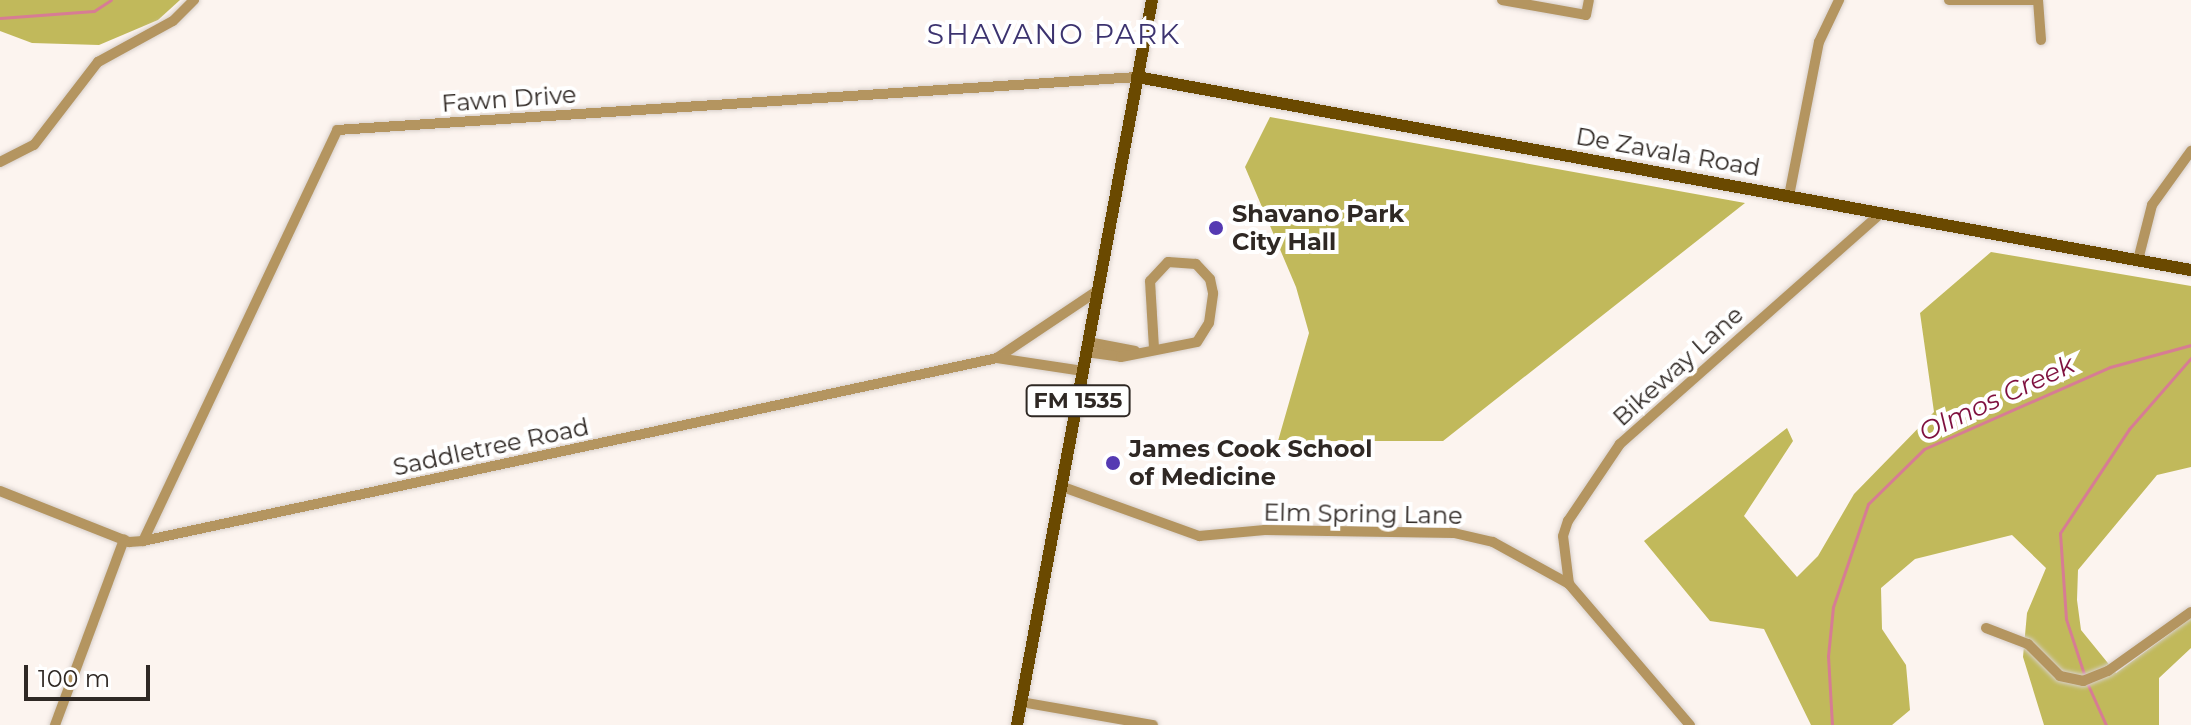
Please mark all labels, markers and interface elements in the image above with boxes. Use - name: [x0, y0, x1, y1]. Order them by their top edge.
- district label: SHAVANO PARK: [927, 17, 1181, 51]
- street label: Fawn Drive: [441, 80, 577, 118]
- street label: De Zavala Road: [1574, 122, 1762, 182]
- place label: Shavano Park City Hall: [1232, 200, 1404, 256]
- marker: Shavano Park City Hall: [1207, 219, 1225, 237]
- street label: Bikeway Lane: [1607, 300, 1749, 432]
- water label: Olmos Creek: [1914, 349, 2080, 449]
- road number: FM 1535: [1024, 383, 1132, 419]
- street label: Saddletree Road: [390, 412, 592, 482]
- place label: James Cook School of Medicine: [1129, 435, 1372, 491]
- marker: James Cook School of Medicine: [1104, 454, 1122, 472]
- street label: Elm Spring Lane: [1263, 498, 1463, 530]
- scale bar: [28, 649, 154, 699]
- text: 100 m: [38, 664, 110, 693]

